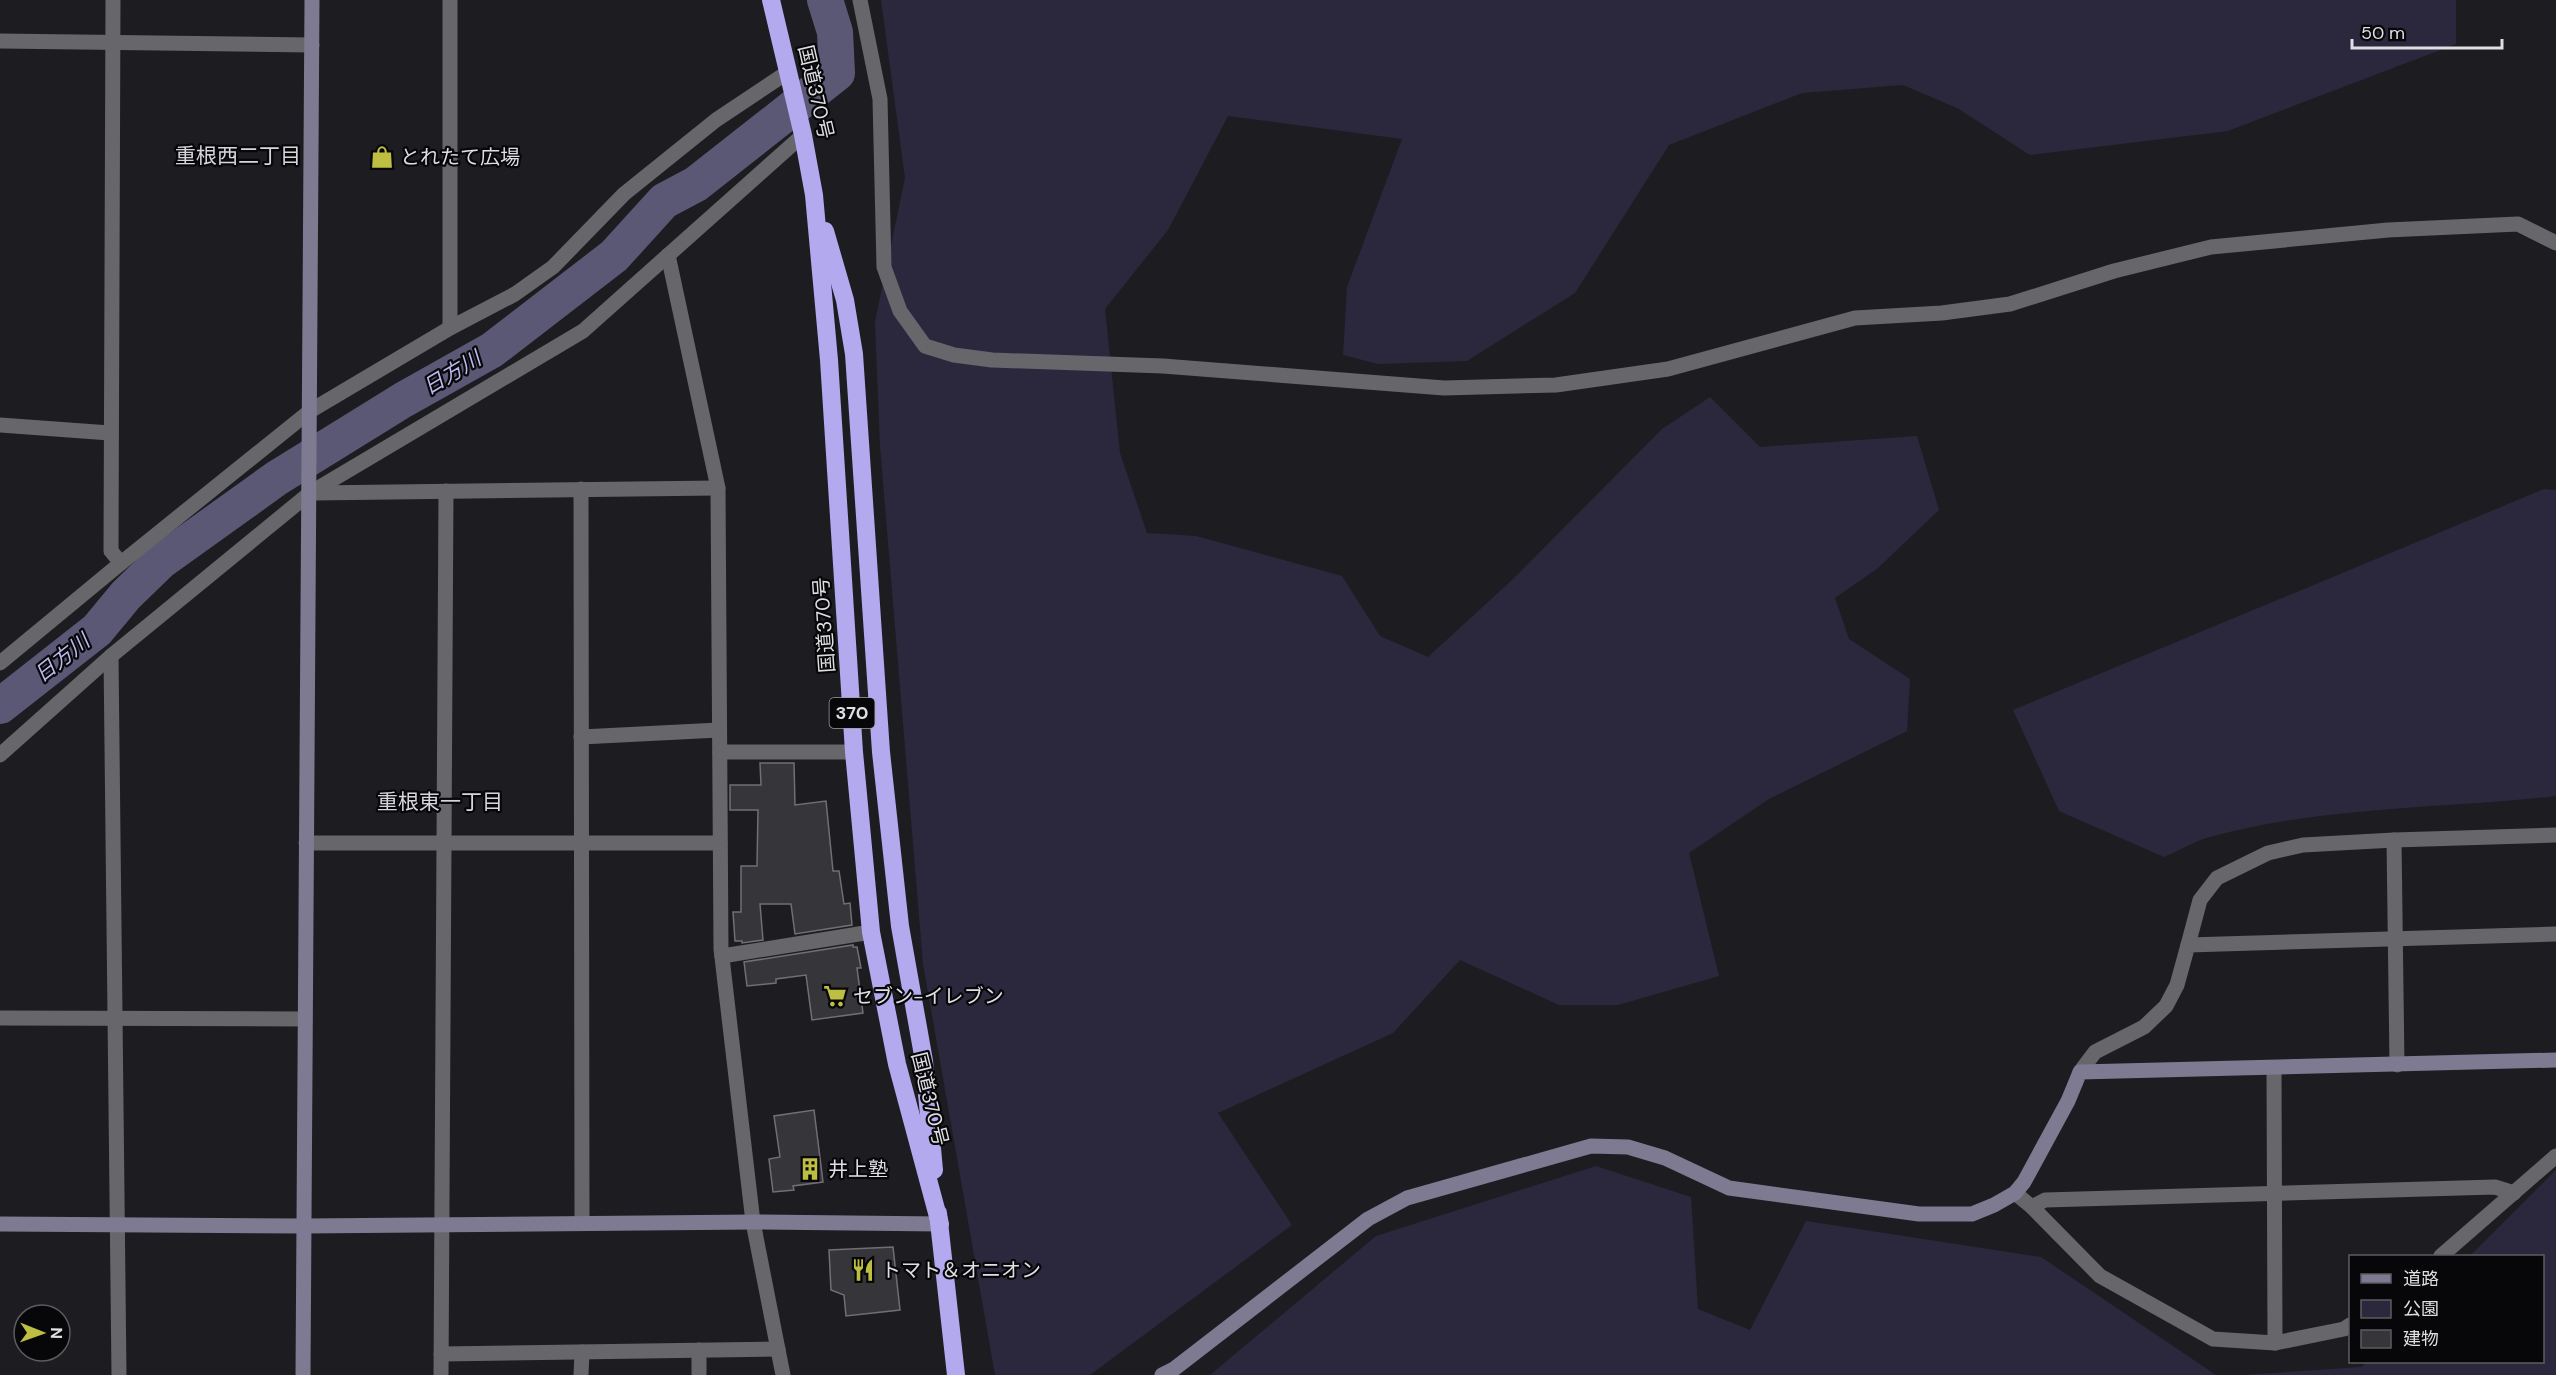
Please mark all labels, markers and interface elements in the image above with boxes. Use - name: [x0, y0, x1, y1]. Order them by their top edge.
- scale bar: [2352, 12, 2502, 50]
- text: 50 m: [2361, 21, 2405, 45]
- street label: 国道370号: [793, 43, 839, 141]
- district label: 重根西二丁目: [175, 142, 301, 170]
- shop icon: とれたて広場: [369, 144, 395, 170]
- place label: とれたて広場: [400, 144, 520, 170]
- water label: 日方川: [418, 344, 488, 401]
- street label: 国道370号: [808, 576, 840, 674]
- water label: 日方川: [29, 626, 97, 688]
- road number: 370: [830, 698, 874, 728]
- district label: 重根東一丁目: [377, 788, 503, 816]
- supermarket icon: セブン-イレブン: [822, 983, 848, 1009]
- place label: セブン-イレブン: [853, 983, 1004, 1009]
- street label: 国道370号: [906, 1049, 954, 1149]
- building icon: 井上塾: [797, 1156, 823, 1182]
- place label: 井上塾: [828, 1156, 888, 1182]
- legend: [2349, 1255, 2544, 1363]
- restaurant icon: トマト＆オニオン: [850, 1257, 876, 1283]
- place label: トマト＆オニオン: [881, 1257, 1041, 1283]
- text: 道路: [2403, 1267, 2439, 1291]
- text: 公園: [2403, 1297, 2439, 1321]
- north arrow: [12, 1303, 72, 1363]
- text: N: [46, 1327, 67, 1339]
- text: 建物: [2403, 1327, 2439, 1351]

